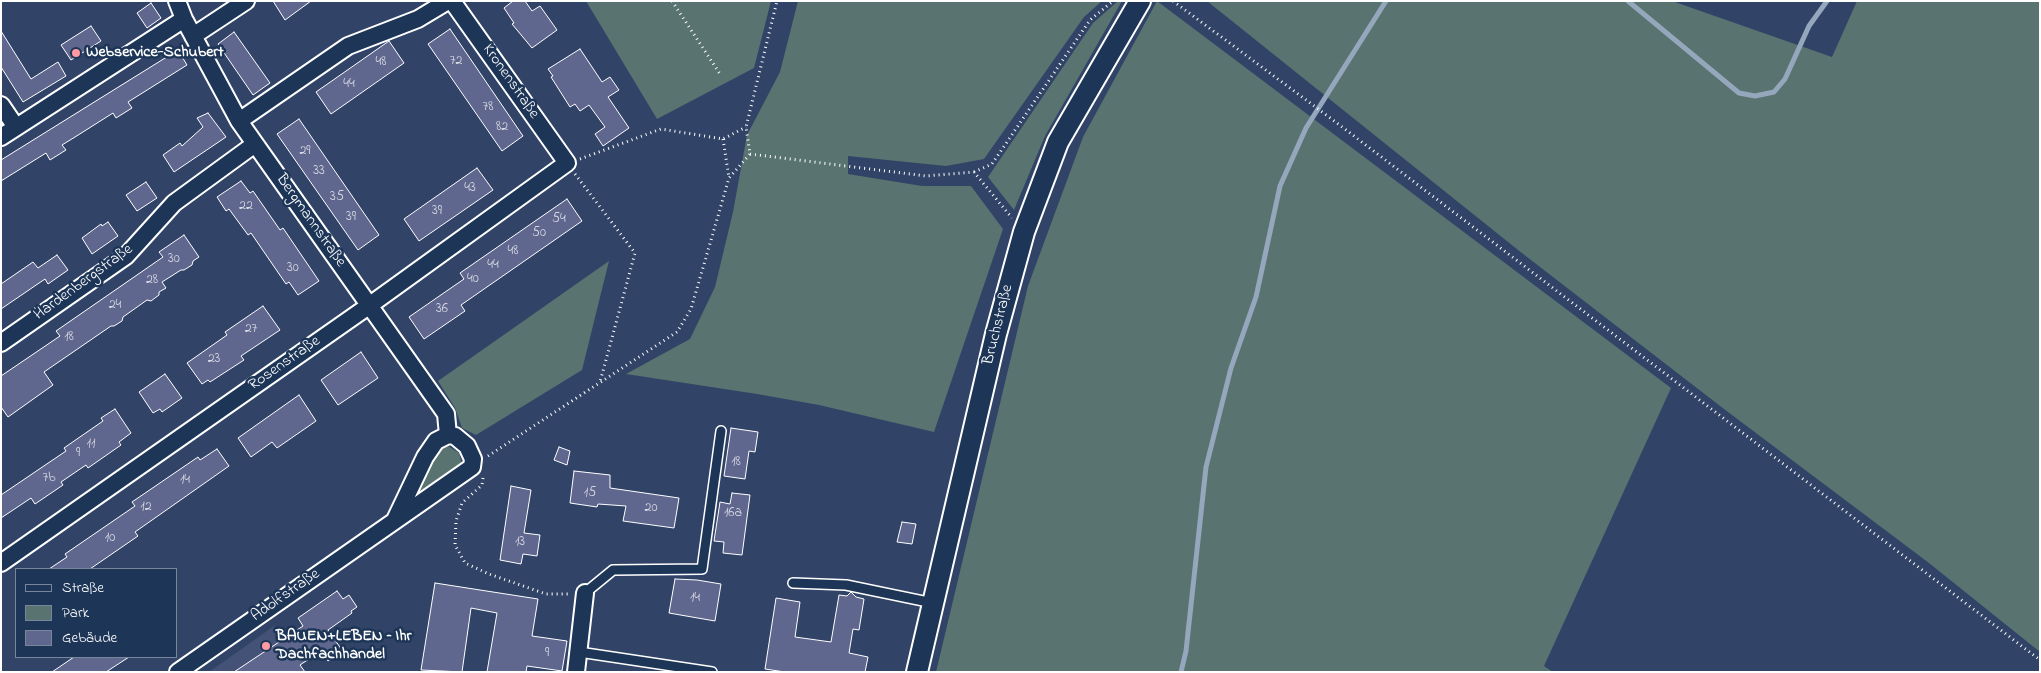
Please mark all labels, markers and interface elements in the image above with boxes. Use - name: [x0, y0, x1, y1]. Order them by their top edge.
- street label: Kronenstraße: [477, 41, 543, 123]
- place label: Webservice-Schubert: [86, 43, 224, 63]
- marker: Webservice-Schubert: [70, 47, 82, 59]
- house number: 72: [450, 54, 462, 70]
- house number: 48: [375, 55, 387, 71]
- house number: 44: [343, 77, 355, 93]
- house number: 78: [482, 100, 494, 116]
- house number: 82: [496, 120, 508, 136]
- house number: 29: [299, 144, 311, 160]
- house number: 33: [313, 164, 325, 180]
- street label: Bergmannstraße: [271, 171, 349, 271]
- house number: 43: [464, 181, 476, 197]
- house number: 35: [330, 190, 344, 206]
- house number: 22: [239, 199, 253, 215]
- house number: 39: [432, 204, 442, 220]
- house number: 39: [346, 210, 356, 226]
- house number: 54: [552, 212, 566, 228]
- house number: 50: [532, 226, 546, 242]
- street label: Hardenbergstraße: [31, 241, 137, 325]
- house number: 48: [507, 244, 519, 260]
- house number: 30: [168, 252, 180, 268]
- house number: 44: [487, 258, 499, 274]
- house number: 30: [287, 261, 299, 277]
- house number: 40: [467, 272, 479, 288]
- house number: 28: [146, 273, 158, 289]
- street label: Bruchstraße: [980, 283, 1018, 367]
- house number: 24: [109, 298, 121, 314]
- house number: 36: [436, 302, 448, 318]
- house number: 27: [245, 322, 257, 338]
- house number: 18: [64, 330, 74, 346]
- street label: Rosenstraße: [245, 332, 325, 396]
- house number: 23: [208, 352, 220, 368]
- house number: 11: [87, 437, 95, 453]
- house number: 9: [76, 446, 80, 462]
- house number: 18: [731, 455, 741, 471]
- house number: 7b: [42, 471, 56, 487]
- house number: 14: [180, 473, 190, 489]
- house number: 15: [584, 486, 596, 502]
- house number: 12: [140, 500, 152, 516]
- house number: 20: [644, 501, 658, 517]
- house number: 16a: [724, 506, 742, 522]
- house number: 10: [105, 531, 115, 547]
- house number: 13: [515, 535, 525, 551]
- street label: Adolfstraße: [248, 565, 324, 627]
- legend: [15, 568, 178, 658]
- text: Straße: [62, 577, 104, 599]
- house number: 14: [690, 591, 700, 607]
- text: Park: [62, 602, 89, 624]
- text: Gebäude: [62, 627, 117, 649]
- place label: BAUEN+LEBEN – Ihr Dachfachhandel: [276, 627, 412, 665]
- marker: BAUEN+LEBEN – Ihr Dachfachhandel: [260, 640, 272, 652]
- house number: 9: [545, 646, 549, 662]

